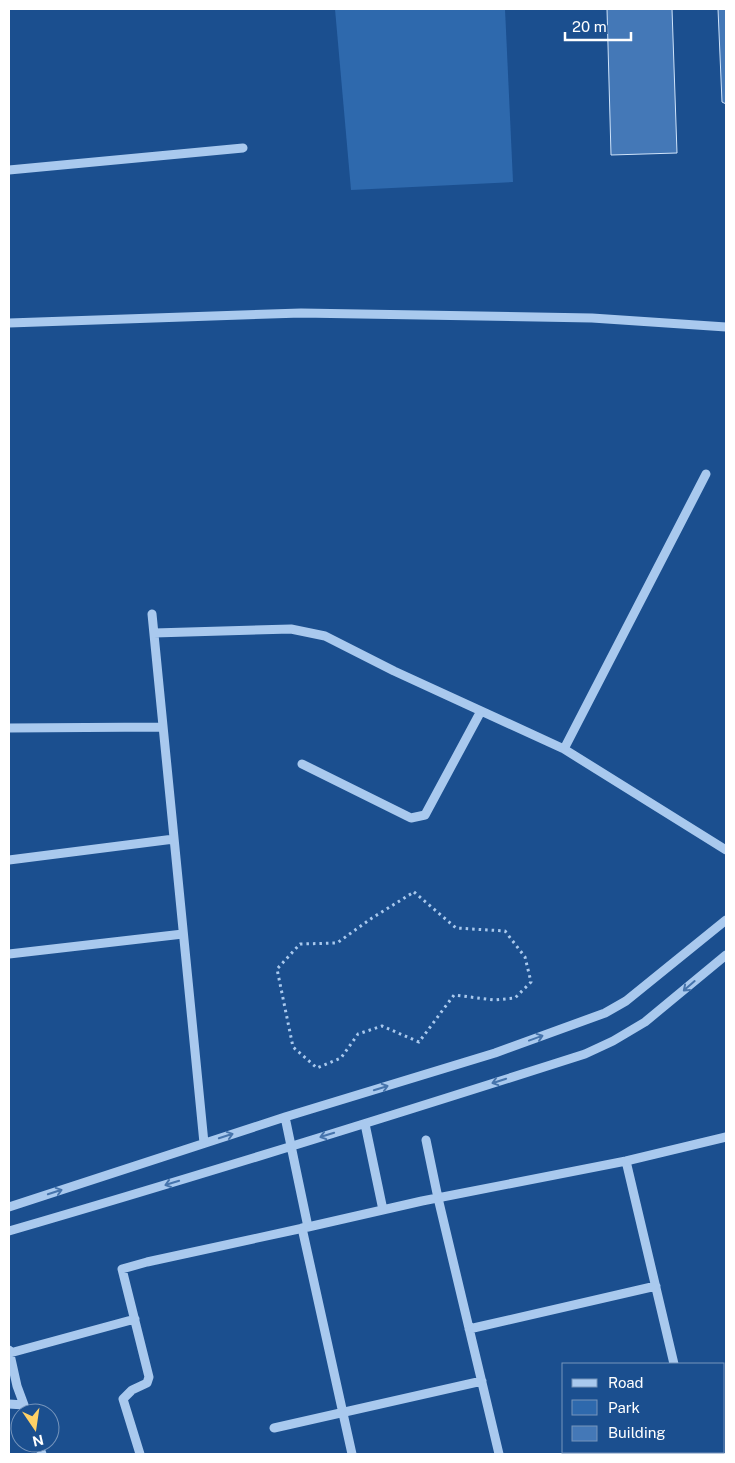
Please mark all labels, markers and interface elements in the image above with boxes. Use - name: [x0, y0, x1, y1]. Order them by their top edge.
- scale bar: [565, 10, 631, 42]
- text: 20 m: [572, 18, 607, 35]
- one-way arrow: [683, 981, 696, 992]
- one-way arrow: [528, 1033, 543, 1042]
- one-way arrow: [491, 1077, 507, 1087]
- one-way arrow: [373, 1082, 389, 1092]
- one-way arrow: [218, 1131, 234, 1140]
- one-way arrow: [320, 1131, 336, 1141]
- one-way arrow: [164, 1179, 180, 1189]
- one-way arrow: [47, 1186, 63, 1196]
- legend: [562, 1363, 725, 1453]
- text: Road: [608, 1374, 644, 1391]
- text: Park: [608, 1399, 640, 1416]
- north arrow: [10, 1403, 60, 1453]
- text: Building: [608, 1424, 666, 1441]
- text: N: [31, 1432, 45, 1450]

